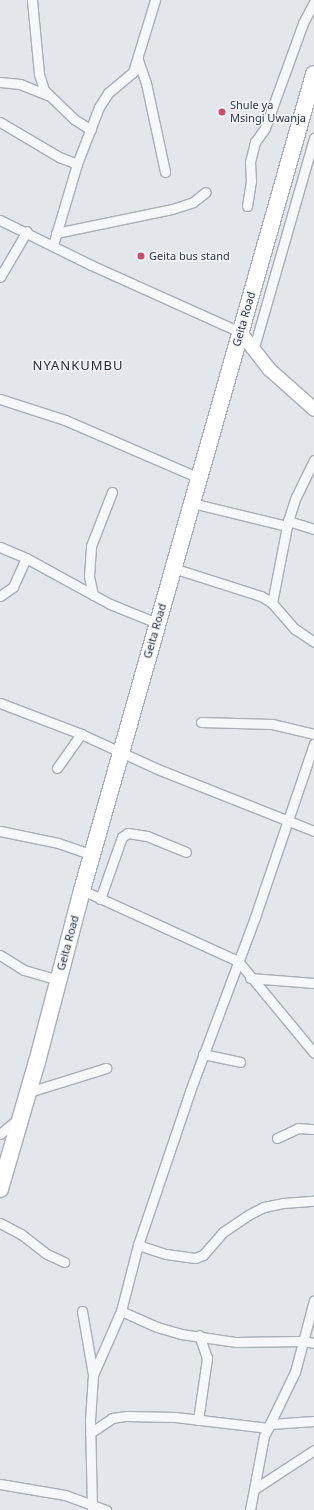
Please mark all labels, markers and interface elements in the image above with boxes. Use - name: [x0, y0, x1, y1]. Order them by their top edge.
- place label: Shule ya Msingi Uwanja: [230, 99, 306, 125]
- marker: Shule ya Msingi Uwanja: [217, 107, 227, 117]
- place label: Geita bus stand: [149, 249, 230, 263]
- marker: Geita bus stand: [136, 251, 146, 261]
- street label: Geita Road: [230, 290, 258, 348]
- district label: NYANKUMBU: [33, 357, 123, 373]
- street label: Geita Road: [141, 602, 169, 660]
- street label: Geita Road: [54, 914, 82, 972]

